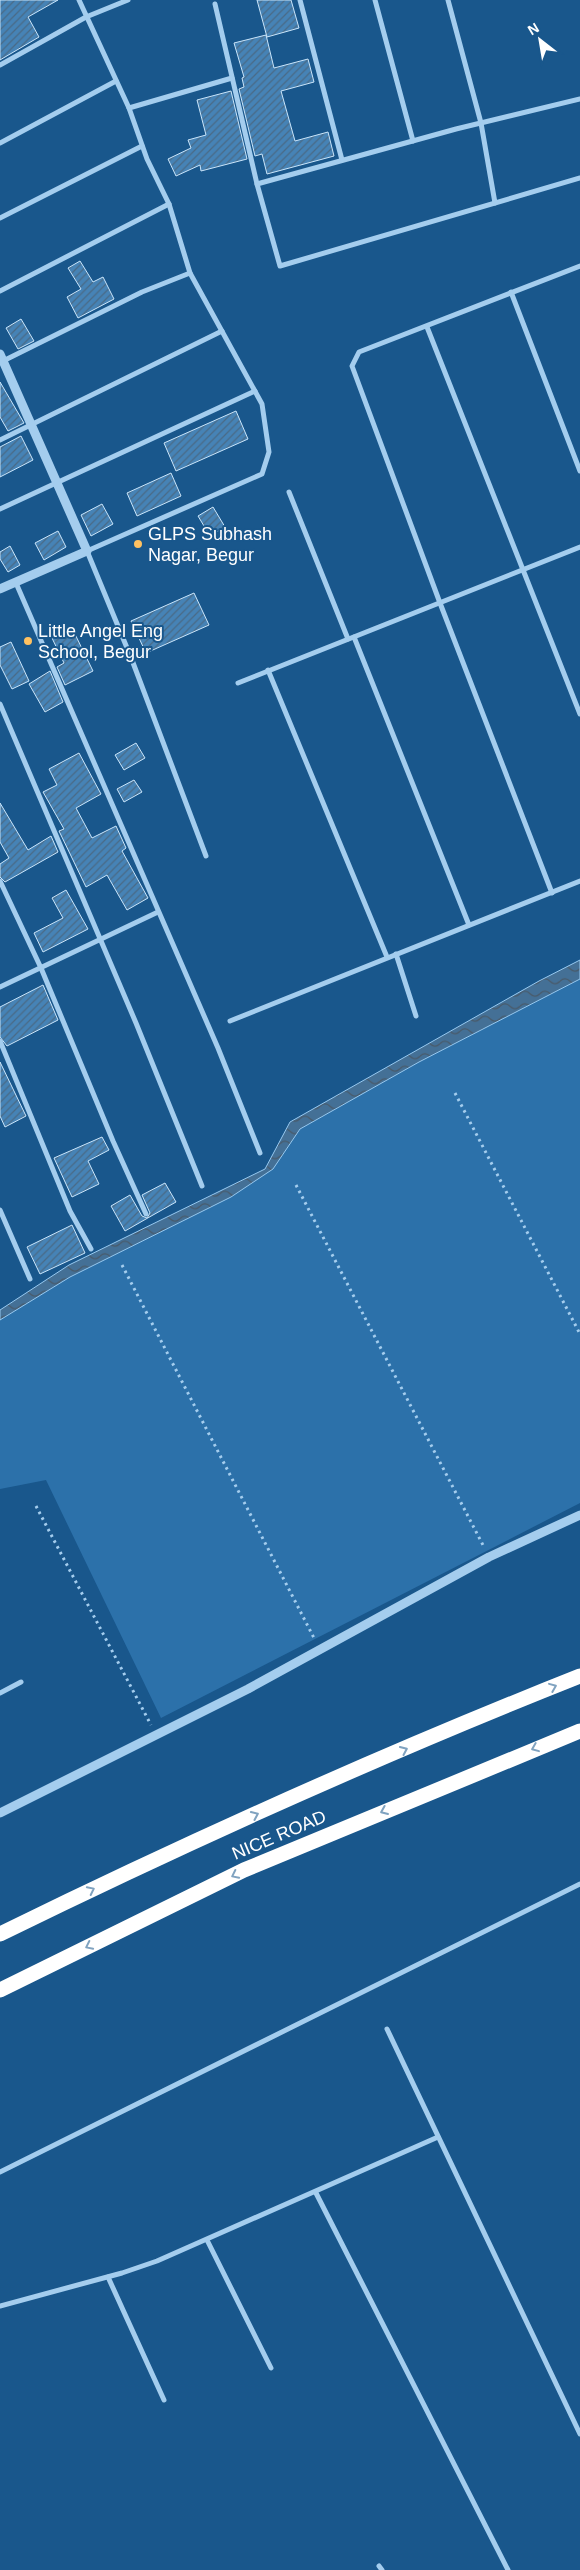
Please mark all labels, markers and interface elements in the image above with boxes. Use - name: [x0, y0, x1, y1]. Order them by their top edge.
- north arrow: [515, 15, 565, 65]
- text: N: [525, 19, 542, 38]
- place label: GLPS Subhash Nagar, Begur: [148, 524, 272, 565]
- marker: GLPS Subhash Nagar, Begur: [132, 538, 144, 550]
- place label: Little Angel Eng School, Begur: [38, 621, 163, 662]
- marker: Little Angel Eng School, Begur: [22, 635, 34, 647]
- one-way arrow: [548, 1682, 557, 1693]
- one-way arrow: [531, 1743, 539, 1753]
- one-way arrow: [399, 1745, 408, 1756]
- one-way arrow: [381, 1805, 389, 1815]
- street label: NICE ROAD: [229, 1806, 329, 1864]
- one-way arrow: [250, 1811, 259, 1821]
- one-way arrow: [231, 1868, 240, 1879]
- one-way arrow: [86, 1885, 95, 1896]
- one-way arrow: [85, 1940, 94, 1950]

